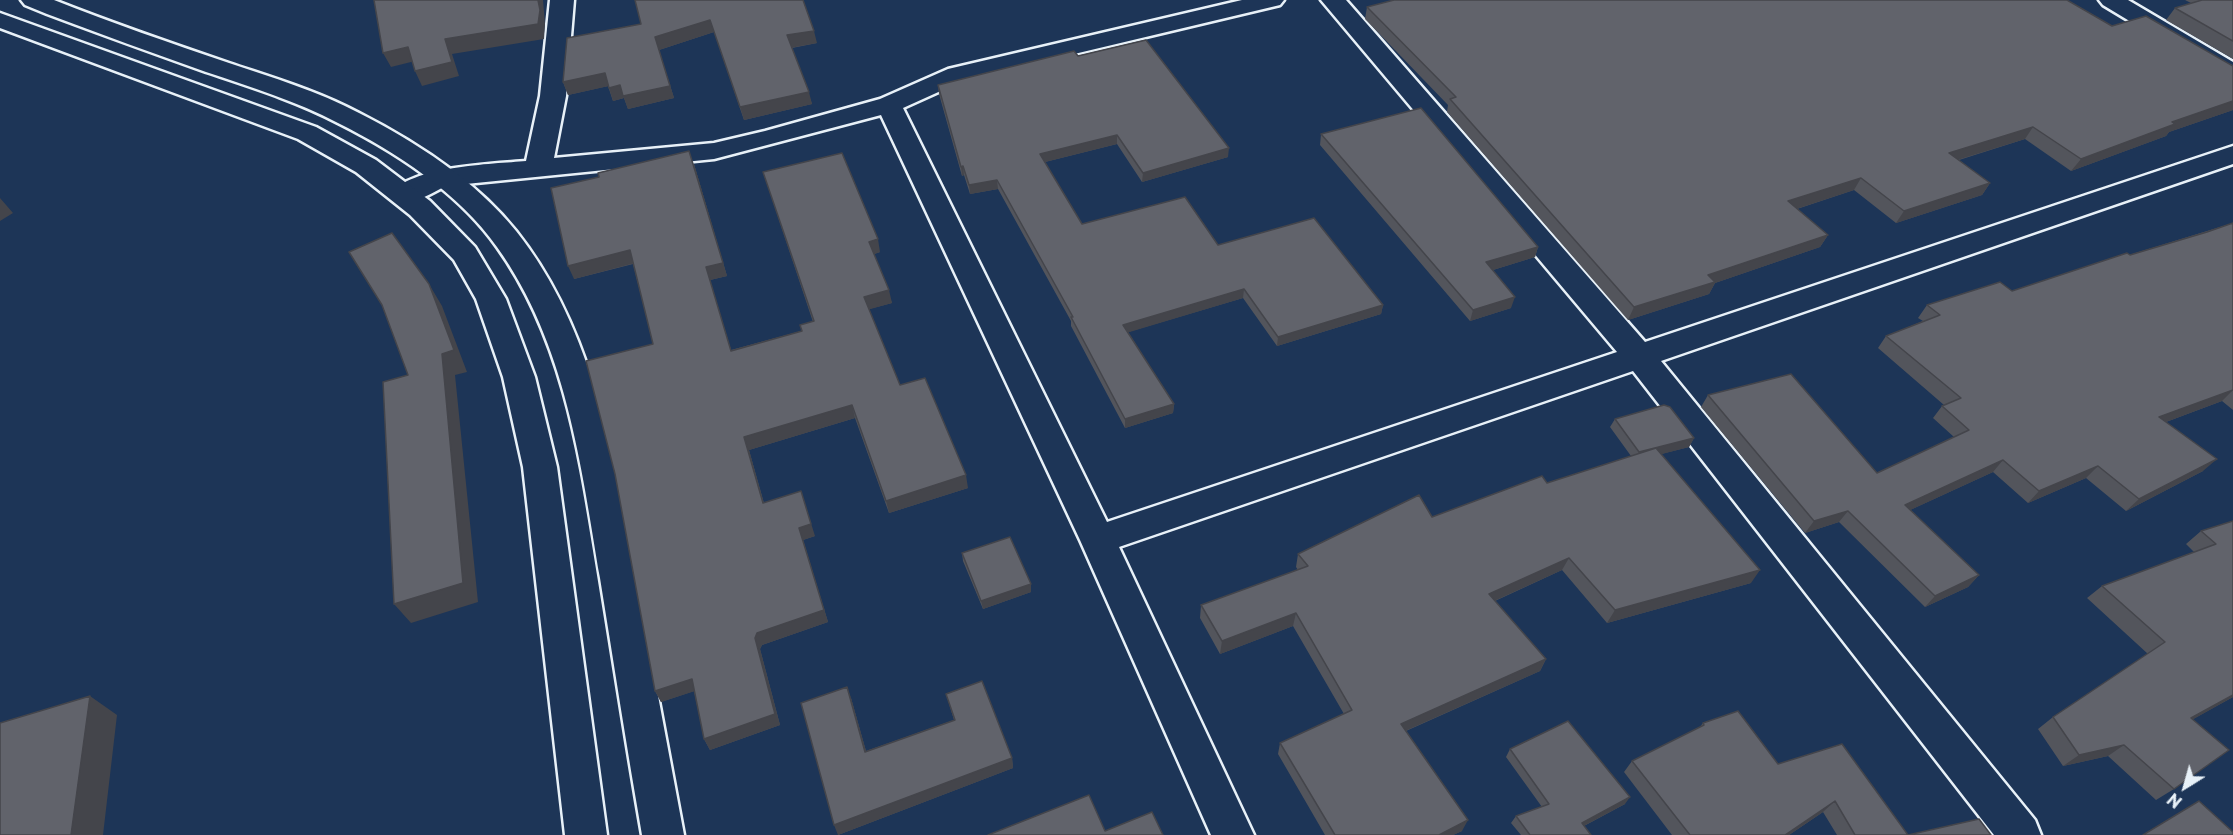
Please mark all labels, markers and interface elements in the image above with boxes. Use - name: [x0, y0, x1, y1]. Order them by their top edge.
- north arrow: [2155, 757, 2215, 817]
- text: N: [2162, 788, 2186, 815]

